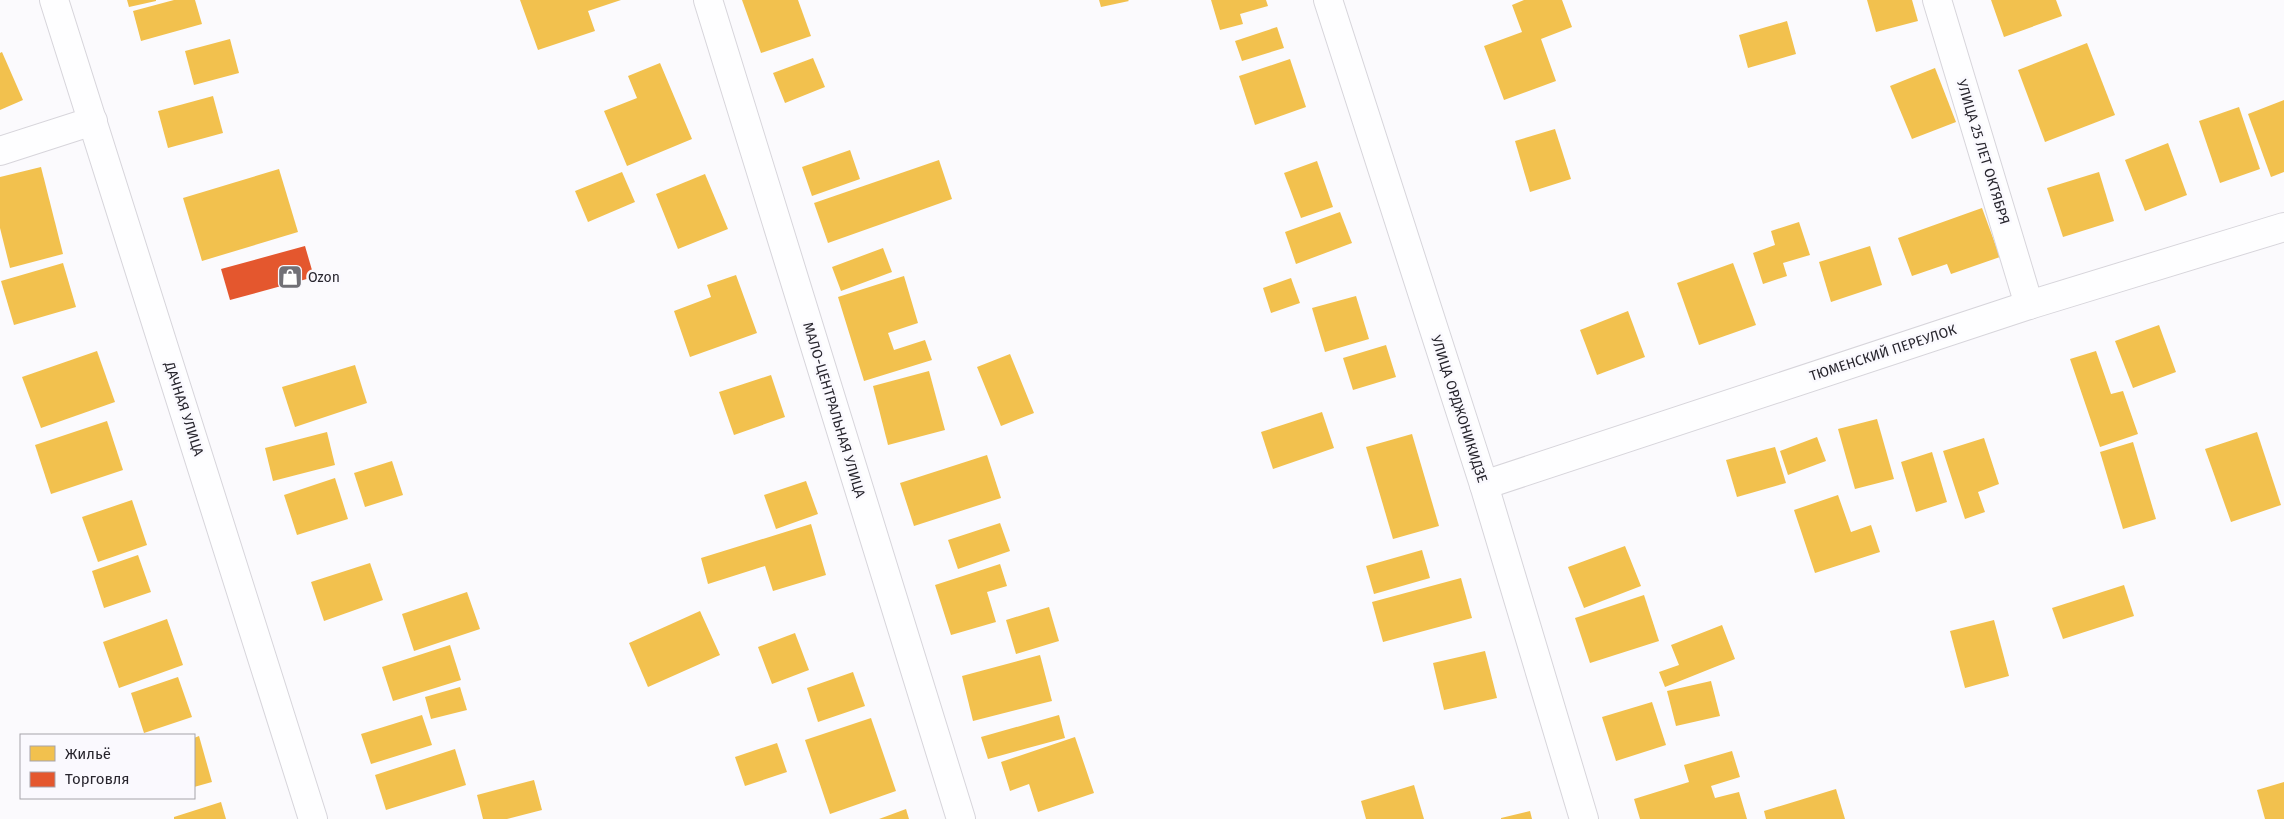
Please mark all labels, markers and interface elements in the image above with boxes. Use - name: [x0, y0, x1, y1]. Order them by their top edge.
- street label: УЛИЦА 25 ЛЕТ ОКТЯБРЯ: [1953, 78, 2013, 226]
- shop icon: Ozon: [277, 264, 303, 290]
- place label: Ozon: [308, 269, 340, 286]
- street label: МАЛО-ЦЕНТРАЛЬНАЯ УЛИЦА: [799, 320, 869, 500]
- street label: ТЮМЕНСКИЙ ПЕРЕУЛОК: [1807, 321, 1959, 385]
- street label: УЛИЦА ОРДЖОНИКИДЗЕ: [1427, 333, 1491, 485]
- street label: ДАЧНАЯ УЛИЦА: [160, 359, 207, 458]
- legend: [20, 734, 195, 799]
- text: Жильё: [65, 745, 111, 763]
- text: Торговля: [65, 770, 130, 788]

